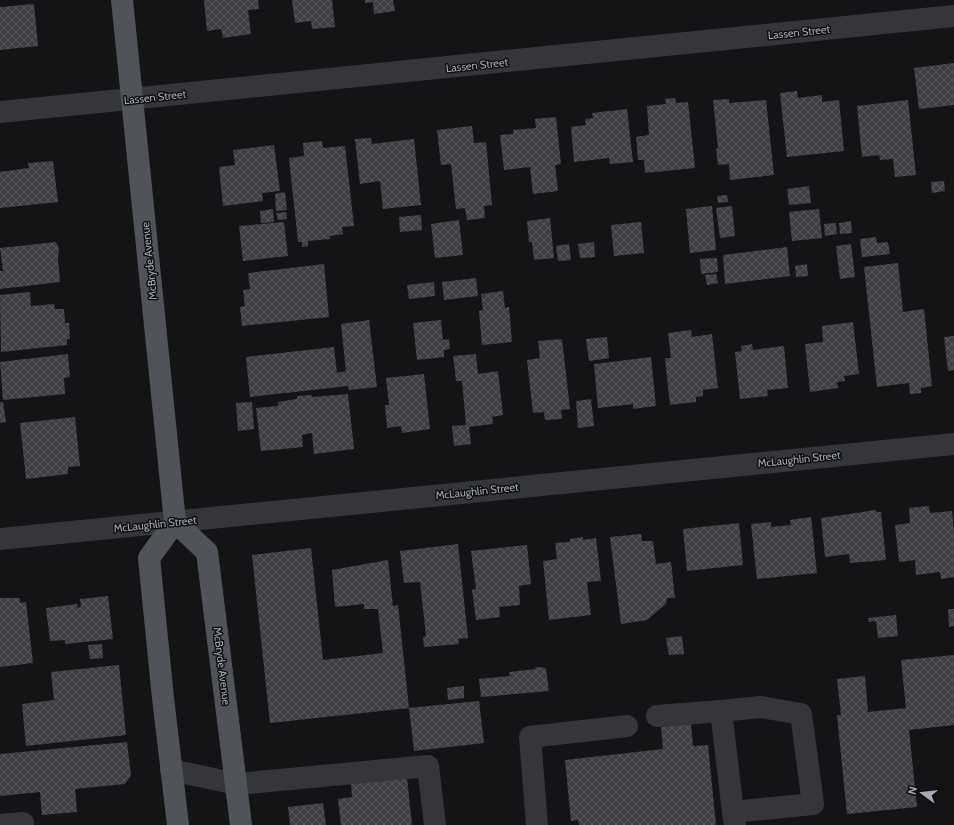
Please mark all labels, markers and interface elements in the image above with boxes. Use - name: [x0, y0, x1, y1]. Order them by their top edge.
- street label: Lassen Street: [767, 22, 831, 42]
- street label: Lassen Street: [445, 55, 509, 75]
- street label: Lassen Street: [123, 87, 187, 107]
- street label: McBryde Avenue: [138, 221, 160, 301]
- street label: McLaughlin Street: [757, 448, 842, 470]
- street label: McLaughlin Street: [435, 480, 520, 502]
- street label: McLaughlin Street: [113, 513, 198, 535]
- street label: McBryde Avenue: [210, 626, 234, 706]
- north arrow: [902, 773, 942, 813]
- text: N: [905, 785, 920, 796]

